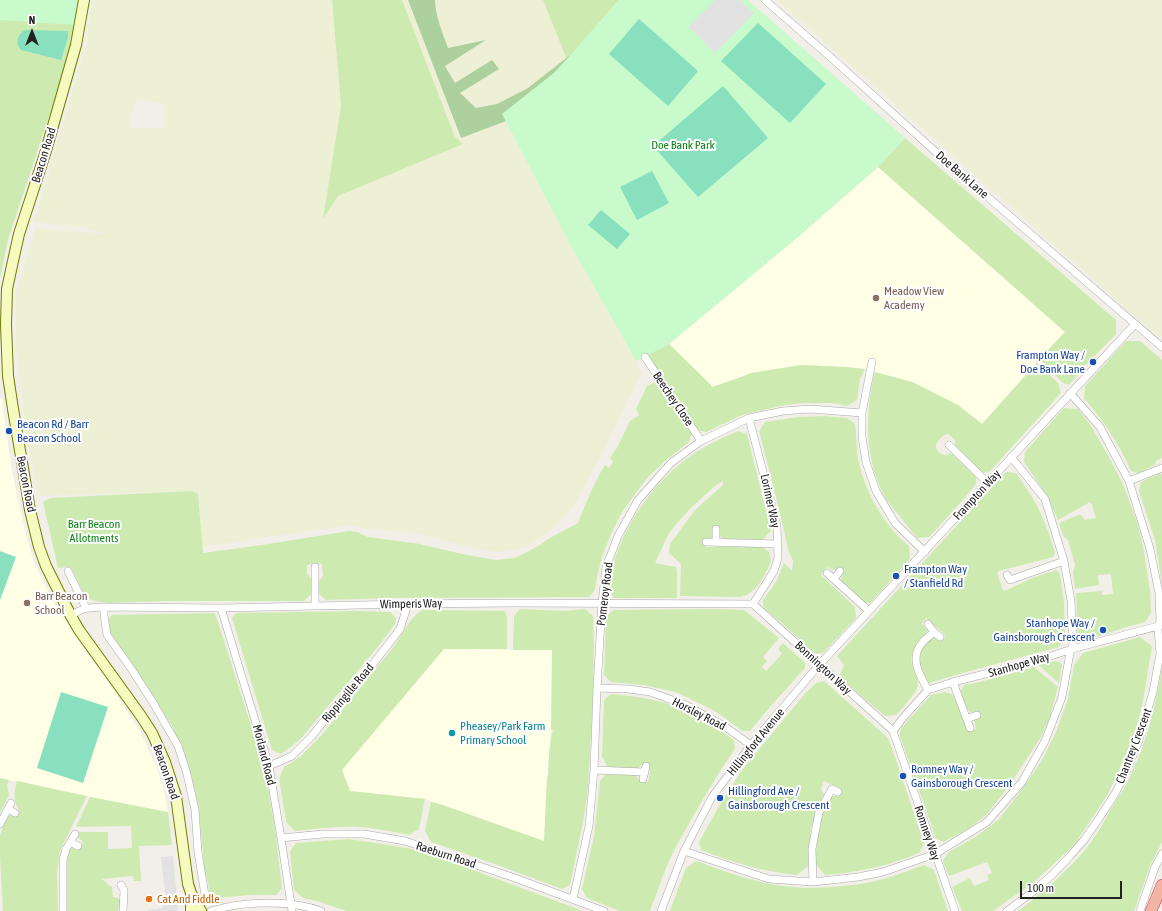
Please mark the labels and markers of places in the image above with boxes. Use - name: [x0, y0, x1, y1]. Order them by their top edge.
- place label: Meadow View Academy: [884, 284, 944, 312]
- marker: Meadow View Academy: [871, 293, 881, 303]
- place label: Frampton Way / Doe Bank Lane: [1016, 348, 1085, 376]
- marker: Frampton Way / Doe Bank Lane: [1088, 357, 1098, 367]
- place label: Beacon Rd / Barr Beacon School: [17, 417, 89, 445]
- marker: Beacon Rd / Barr Beacon School: [4, 426, 14, 436]
- place label: Frampton Way / Stanfield Rd: [904, 562, 967, 590]
- marker: Frampton Way / Stanfield Rd: [891, 571, 901, 581]
- place label: Barr Beacon School: [35, 589, 88, 617]
- marker: Barr Beacon School: [22, 598, 32, 608]
- place label: Stanhope Way / Gainsborough Crescent: [994, 616, 1095, 644]
- marker: Stanhope Way / Gainsborough Crescent: [1098, 625, 1108, 635]
- place label: Pheasey/Park Farm Primary School: [460, 719, 545, 747]
- marker: Pheasey/Park Farm Primary School: [447, 728, 457, 738]
- place label: Romney Way / Gainsborough Crescent: [911, 762, 1012, 790]
- marker: Romney Way / Gainsborough Crescent: [898, 771, 908, 781]
- place label: Hillingford Ave / Gainsborough Crescent: [728, 784, 829, 812]
- marker: Hillingford Ave / Gainsborough Crescent: [715, 793, 725, 803]
- place label: Cat And Fiddle: [157, 892, 220, 906]
- marker: Cat And Fiddle: [144, 894, 154, 904]

